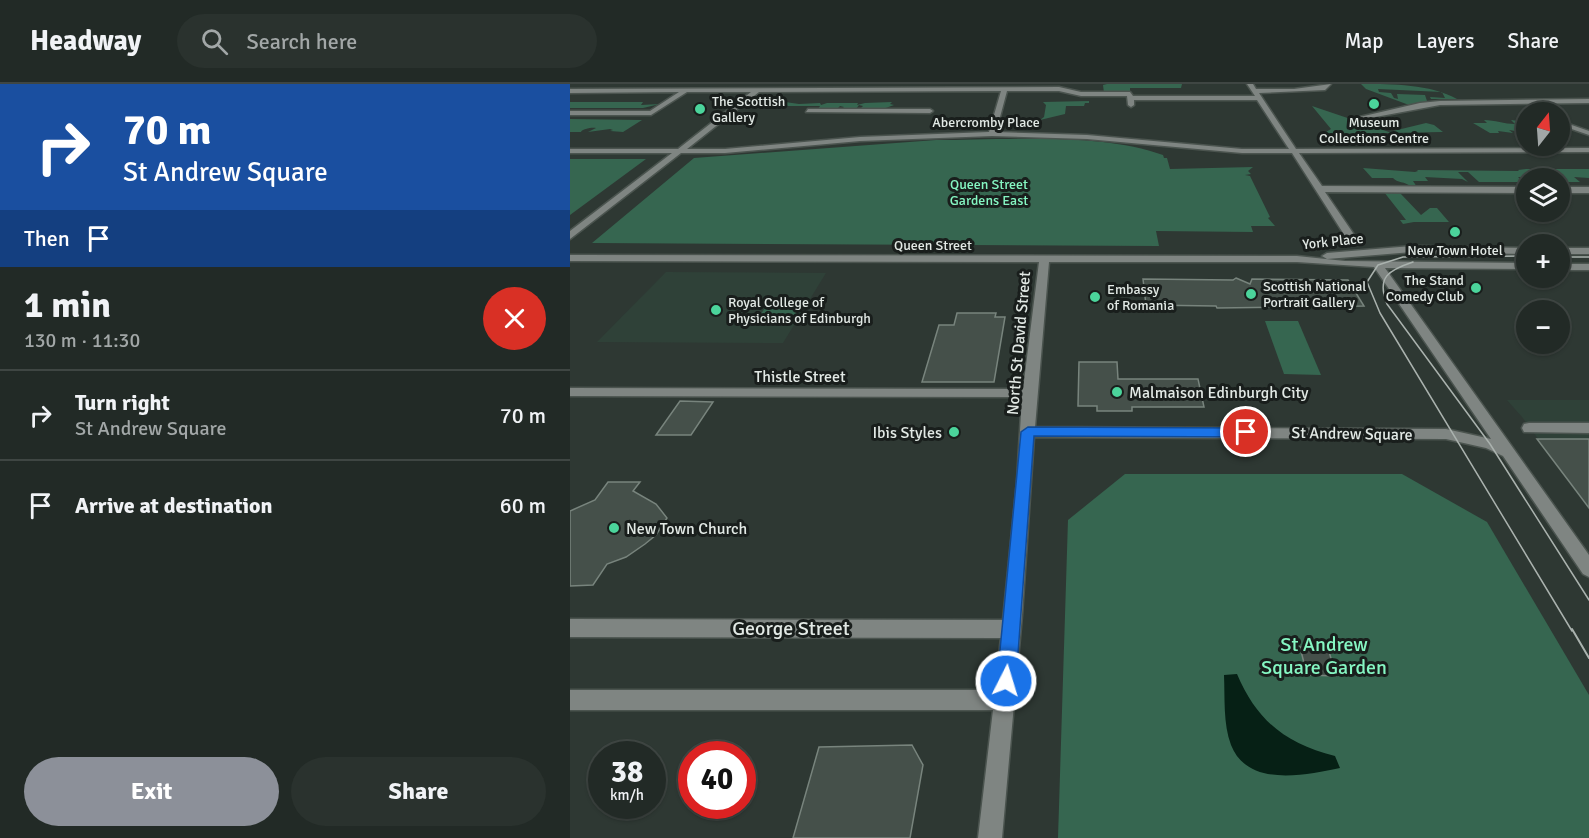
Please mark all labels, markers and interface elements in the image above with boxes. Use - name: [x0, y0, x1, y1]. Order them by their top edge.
- search box: [177, 14, 597, 68]
- text: Headway: [30, 24, 141, 58]
- icon: search: [198, 25, 231, 58]
- text: Search here: [246, 28, 357, 55]
- text: Map: [1345, 28, 1383, 54]
- text: Layers: [1416, 28, 1474, 54]
- text: Share: [1507, 28, 1559, 54]
- place label: The Scottish Gallery: [712, 93, 786, 126]
- marker: Museum Collections Centre: [1367, 97, 1381, 111]
- marker: The Scottish Gallery: [693, 102, 707, 116]
- north arrow: [1516, 102, 1570, 156]
- map controls: [1516, 102, 1570, 354]
- text: 70 m: [123, 105, 212, 156]
- icon: right: [24, 108, 102, 186]
- street label: Abercromby Place: [932, 114, 1040, 131]
- place label: Museum Collections Centre: [1319, 114, 1429, 147]
- text: St Andrew Square: [123, 156, 328, 189]
- button: layers: [1516, 168, 1570, 222]
- park label: Queen Street Gardens East: [950, 176, 1028, 209]
- icon: arrive: [82, 222, 115, 255]
- text: Then: [24, 225, 70, 252]
- marker: New Town Hotel: [1448, 225, 1462, 239]
- street label: York Place: [1302, 230, 1364, 253]
- button: +: [1516, 234, 1570, 288]
- street label: Queen Street: [894, 237, 972, 254]
- place label: New Town Hotel: [1407, 242, 1503, 259]
- street label: North St David Street: [1003, 270, 1035, 416]
- place label: The Stand Comedy Club: [1386, 272, 1464, 305]
- place label: Scottish National Portrait Gallery: [1263, 278, 1366, 311]
- place label: Embassy of Romania: [1107, 281, 1174, 314]
- marker: The Stand Comedy Club: [1469, 281, 1483, 295]
- text: 1 min: [24, 283, 111, 328]
- button: close: [483, 287, 546, 350]
- marker: Scottish National Portrait Gallery: [1244, 287, 1258, 301]
- marker: Embassy of Romania: [1088, 290, 1102, 304]
- place label: Royal College of Physicians of Edinburgh: [728, 294, 871, 327]
- button: −: [1516, 300, 1570, 354]
- marker: Royal College of Physicians of Edinburgh: [709, 303, 723, 317]
- text: 130 m · 11:30: [24, 328, 140, 353]
- street label: Thistle Street: [754, 367, 846, 387]
- place label: Malmaison Edinburgh City: [1129, 383, 1309, 403]
- marker: Malmaison Edinburgh City: [1110, 385, 1124, 399]
- text: Turn right: [75, 389, 170, 416]
- icon: right: [24, 399, 57, 432]
- text: 70 m: [500, 402, 546, 429]
- pin: [1220, 406, 1271, 457]
- icon: arrive: [1229, 415, 1262, 448]
- text: St Andrew Square: [75, 416, 227, 441]
- place label: Ibis Styles: [872, 423, 942, 443]
- street label: St Andrew Square: [1291, 423, 1413, 445]
- marker: Ibis Styles: [947, 425, 961, 439]
- icon: arrive: [24, 489, 57, 522]
- text: Arrive at destination: [75, 492, 272, 519]
- text: 60 m: [500, 492, 546, 519]
- place label: New Town Church: [626, 519, 747, 539]
- marker: New Town Church: [607, 521, 621, 535]
- street label: George Street: [732, 616, 850, 641]
- park label: St Andrew Square Garden: [1261, 632, 1387, 680]
- position arrow: [974, 649, 1038, 713]
- speed limit sign: 40: [678, 741, 756, 819]
- text: 38: [611, 754, 643, 791]
- button: Exit: [24, 757, 279, 826]
- button: Share: [291, 757, 546, 826]
- text: km/h: [610, 786, 644, 804]

